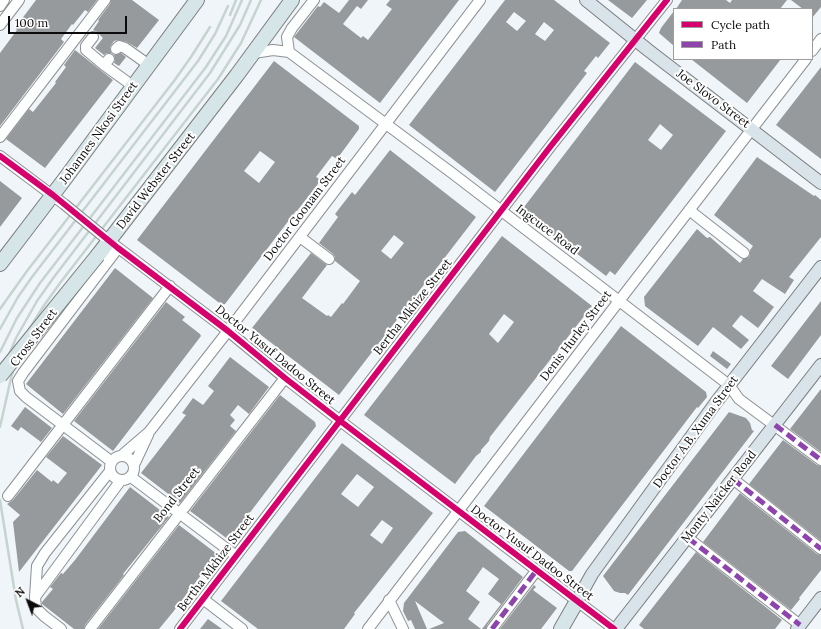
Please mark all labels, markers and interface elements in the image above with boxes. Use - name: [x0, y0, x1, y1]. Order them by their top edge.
- scale bar: [10, 8, 129, 34]
- legend: [673, 8, 813, 60]
- text: 100 m: [15, 15, 48, 30]
- text: Cycle path: [711, 17, 770, 32]
- text: Path: [711, 37, 736, 52]
- street label: Joe Slovo Street: [673, 67, 753, 131]
- street label: Johannes Nkosi Street: [57, 79, 141, 187]
- street label: David Webster Street: [114, 130, 198, 232]
- street label: Doctor Goonam Street: [261, 154, 349, 264]
- street label: Ingcuce Road: [513, 202, 581, 258]
- street label: Bertha Mkhize Street: [371, 256, 455, 358]
- street label: Denis Hurley Street: [537, 288, 615, 384]
- street label: Doctor Yusuf Dadoo Street: [212, 302, 338, 408]
- street label: Cross Street: [8, 306, 60, 370]
- street label: Doctor A.B. Xuma Street: [650, 373, 742, 491]
- street label: Monty Naicker Road: [678, 448, 760, 546]
- street label: Bond Street: [151, 465, 203, 525]
- street label: Doctor Yusuf Dadoo Street: [468, 502, 596, 604]
- street label: Bertha Mkhize Street: [175, 511, 257, 615]
- north arrow: [8, 581, 48, 621]
- text: N: [12, 584, 28, 600]

